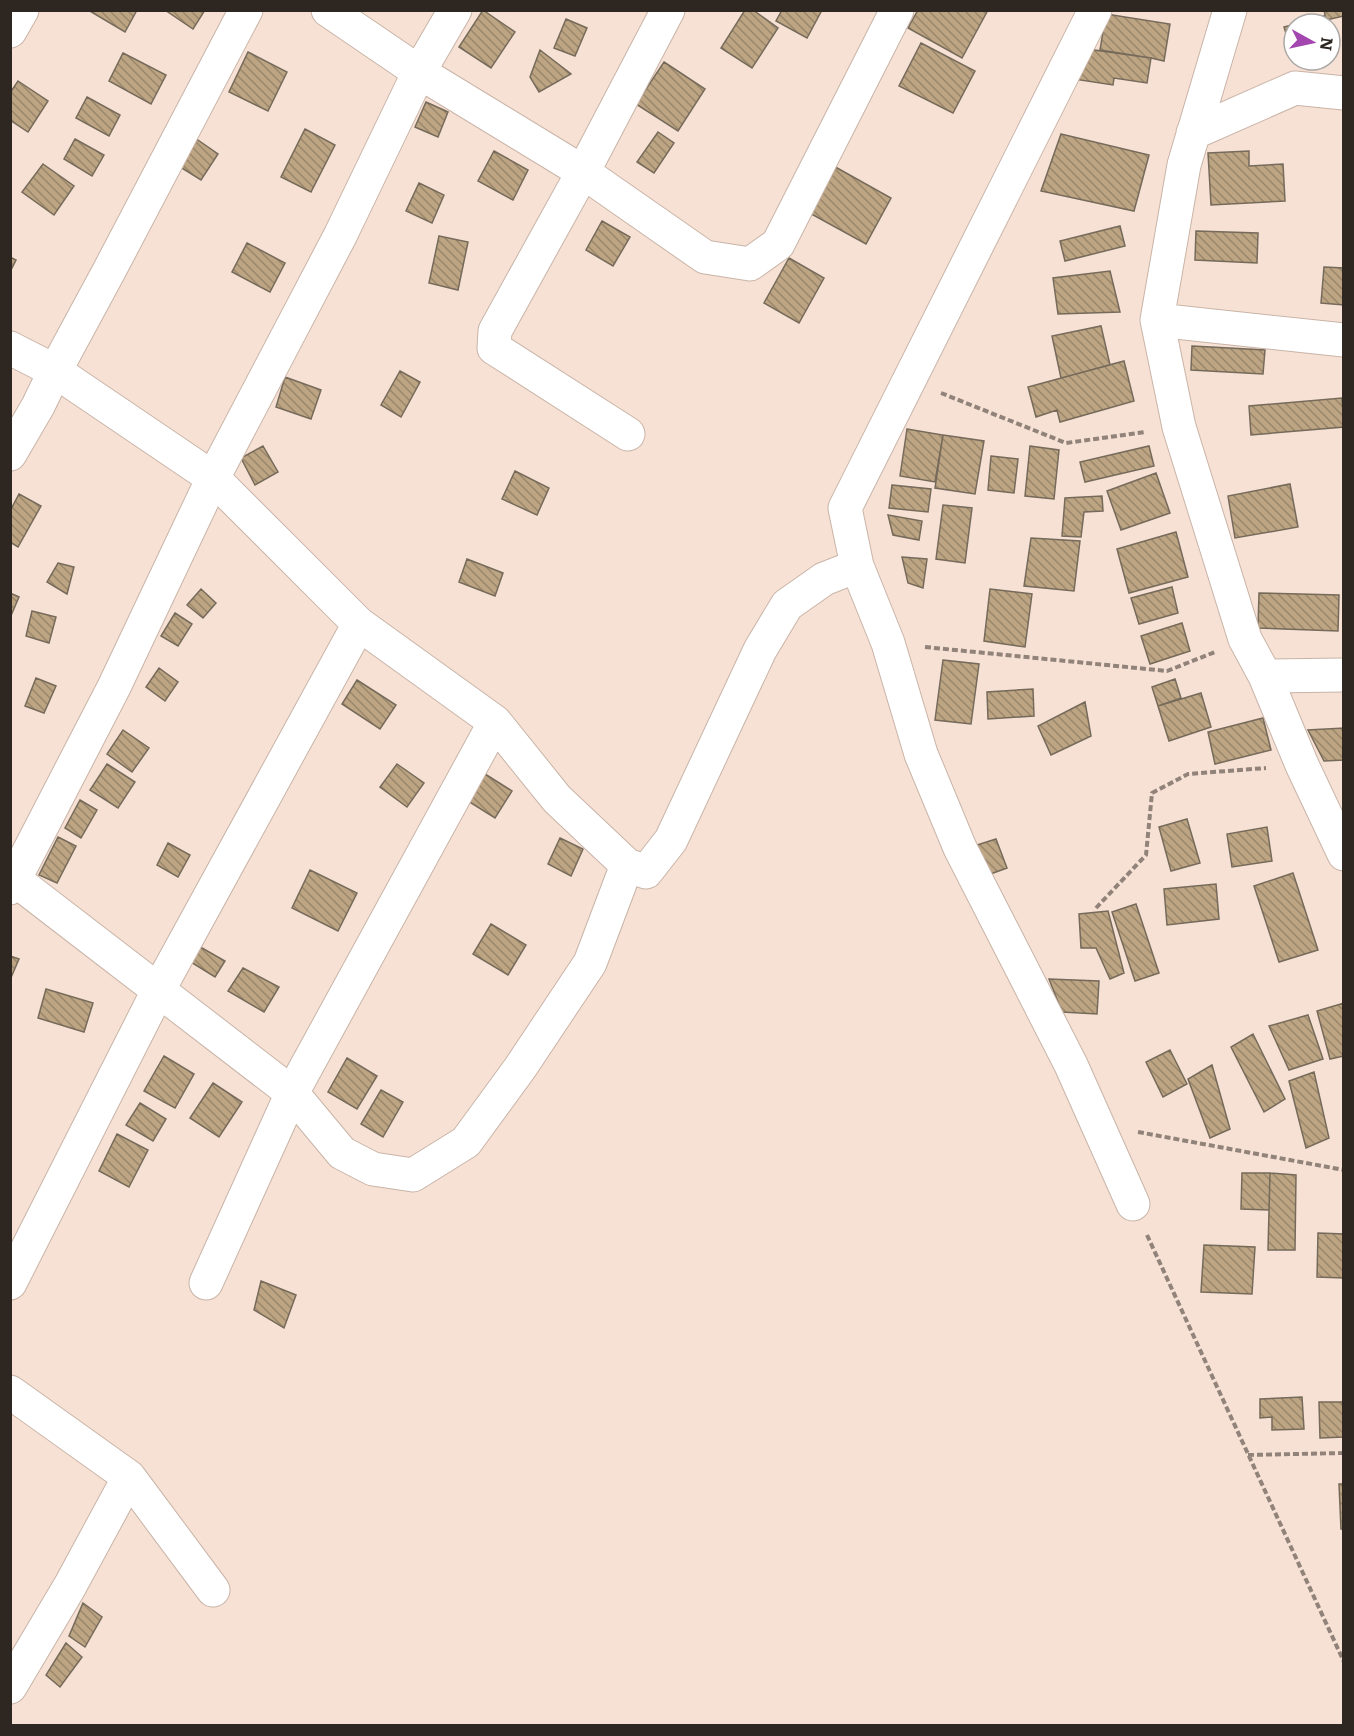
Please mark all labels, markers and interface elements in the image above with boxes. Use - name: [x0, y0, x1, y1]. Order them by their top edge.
- north arrow: [1282, 12, 1342, 72]
- text: N: [1315, 36, 1341, 53]

